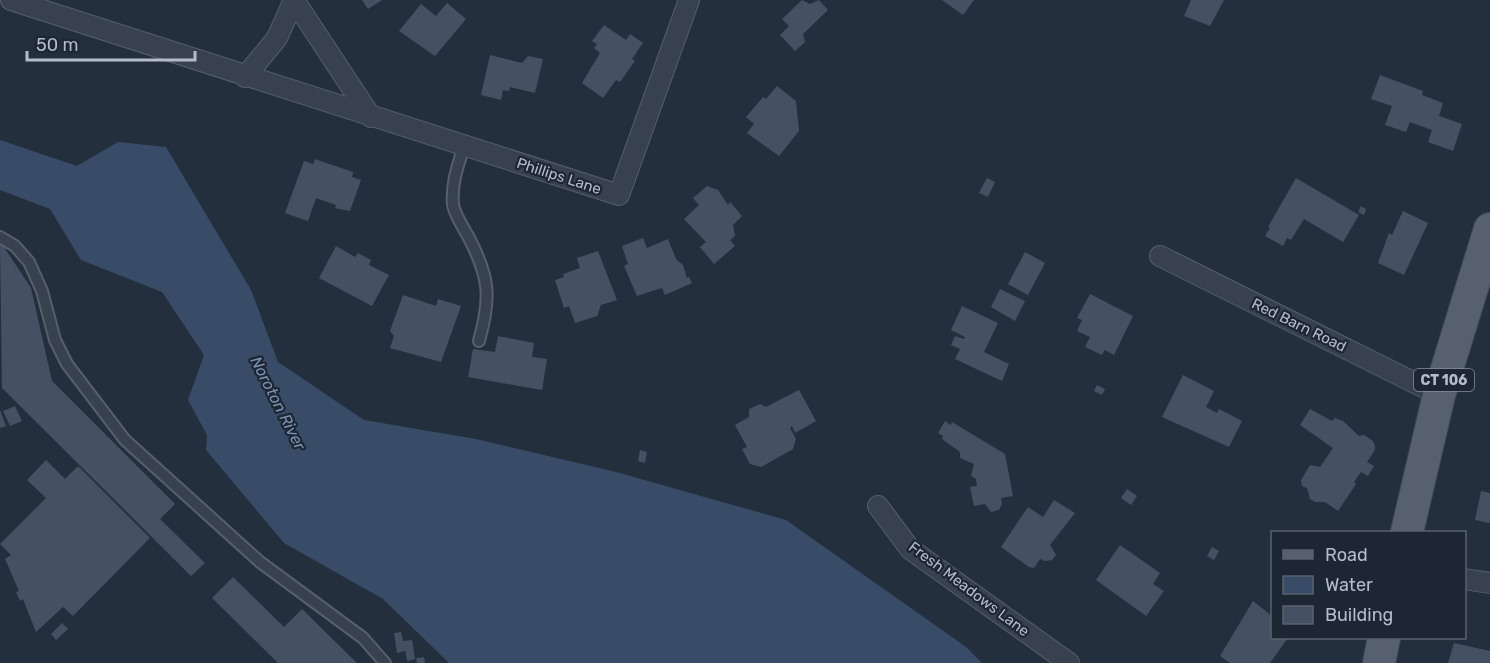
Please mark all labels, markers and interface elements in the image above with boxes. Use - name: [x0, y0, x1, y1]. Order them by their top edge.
- scale bar: [27, 24, 195, 62]
- text: 50 m: [36, 34, 79, 56]
- street label: Phillips Lane: [514, 154, 604, 198]
- street label: Red Barn Road: [1249, 294, 1349, 356]
- water label: Noroton River: [246, 353, 310, 454]
- road number: CT 106: [1414, 369, 1474, 391]
- legend: [1271, 531, 1466, 639]
- street label: Fresh Meadows Lane: [905, 538, 1033, 640]
- text: Road: [1325, 544, 1368, 566]
- text: Water: [1325, 574, 1373, 596]
- text: Building: [1325, 604, 1393, 626]

